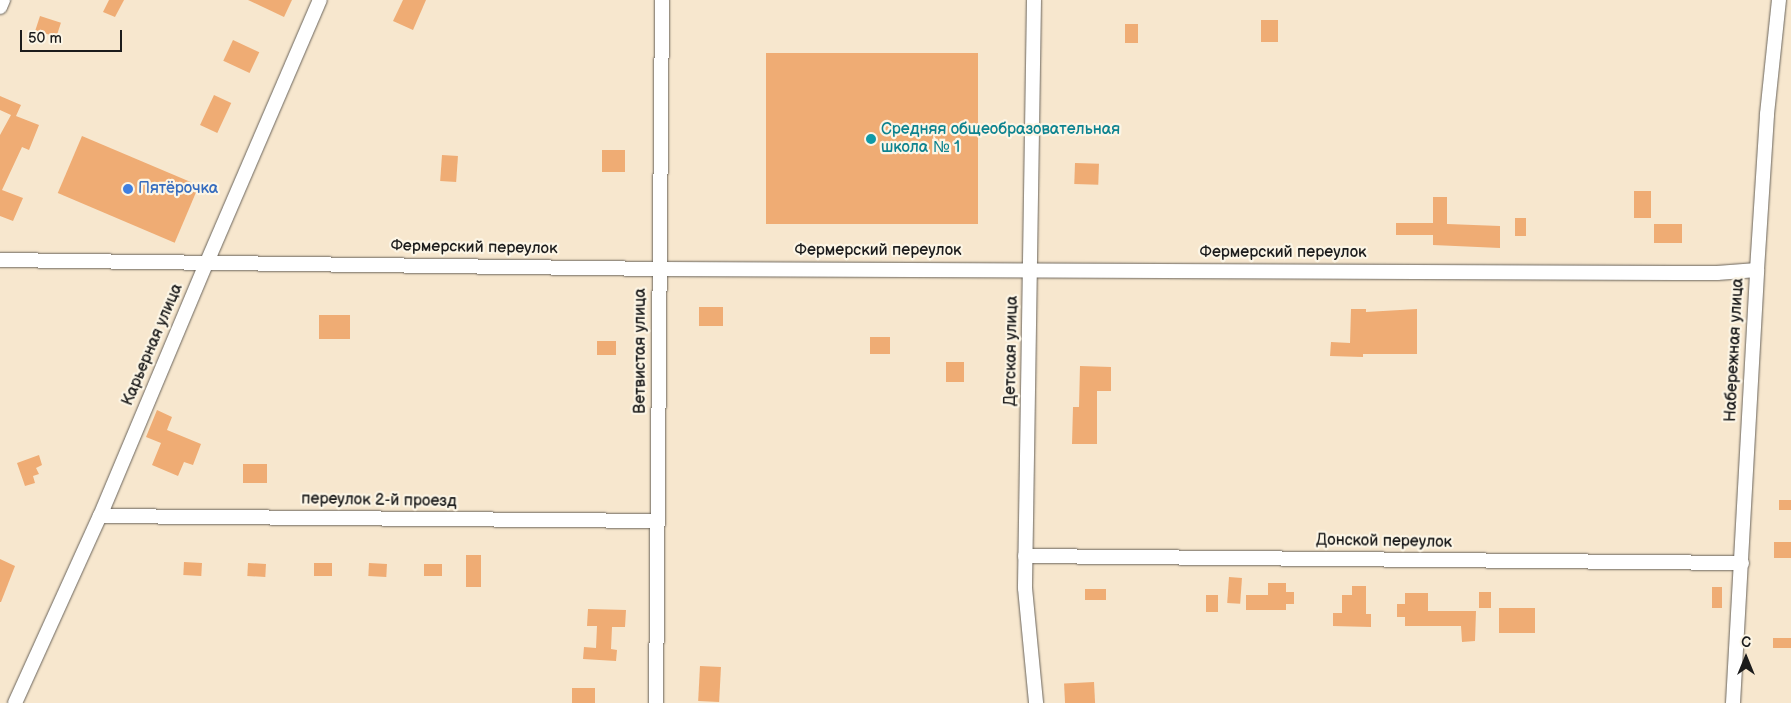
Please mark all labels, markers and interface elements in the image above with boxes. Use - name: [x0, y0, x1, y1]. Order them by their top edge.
- scale bar: [22, 20, 125, 52]
- text: 50 m: [28, 29, 62, 48]
- place label: Средняя общеобразовательная школа № 1: [881, 120, 1120, 158]
- marker: Средняя общеобразовательная школа № 1: [865, 133, 877, 145]
- place label: Пятёрочка: [138, 179, 218, 199]
- marker: Пятёрочка: [122, 183, 134, 195]
- street label: Фермерский переулок: [390, 237, 558, 259]
- street label: Фермерский переулок: [795, 241, 961, 261]
- street label: Фермерский переулок: [1200, 243, 1366, 263]
- street label: Набережная улица: [1722, 278, 1748, 422]
- street label: Карьерная улица: [119, 281, 187, 409]
- street label: Ветвистая улица: [631, 288, 651, 414]
- street label: Детская улица: [1001, 296, 1023, 406]
- street label: переулок 2-й проезд: [301, 490, 457, 512]
- street label: Донской переулок: [1316, 531, 1452, 553]
- north arrow: [1721, 633, 1771, 683]
- text: С: [1741, 634, 1751, 651]

